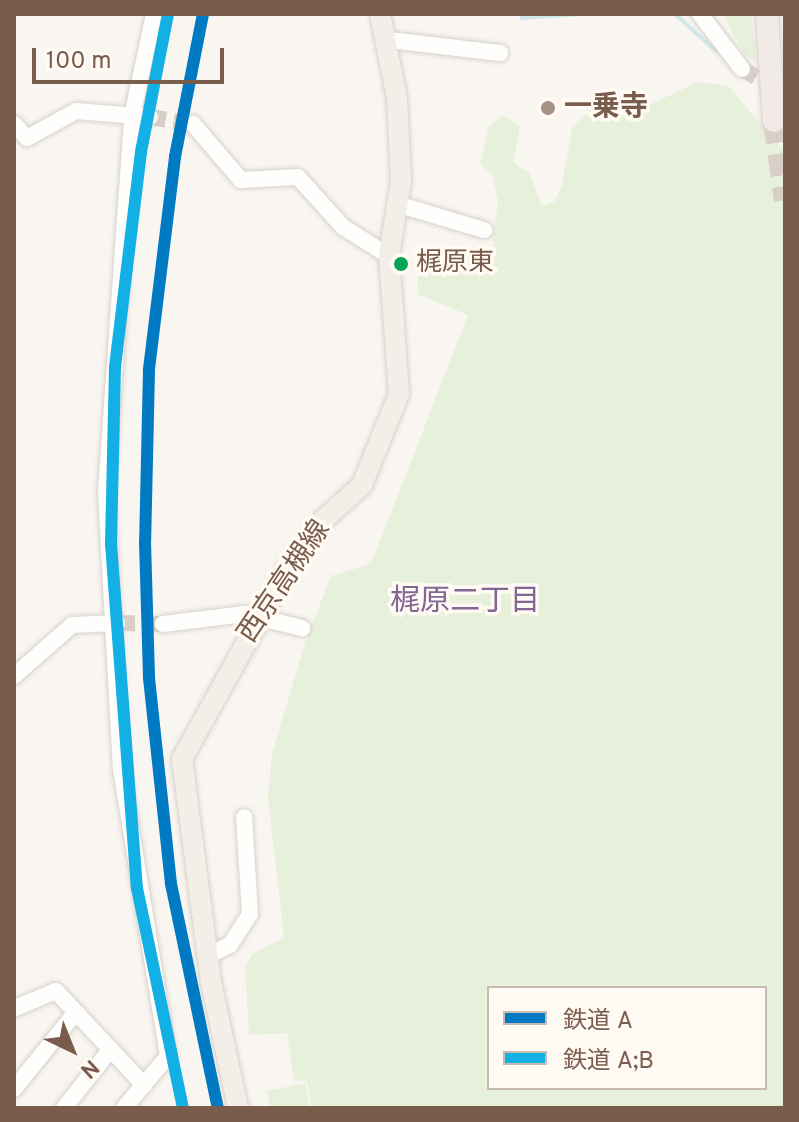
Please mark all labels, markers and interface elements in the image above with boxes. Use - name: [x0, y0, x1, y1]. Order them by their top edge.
- scale bar: [36, 32, 228, 82]
- text: 100 m: [46, 47, 112, 77]
- place label: 一乗寺: [564, 91, 648, 125]
- marker: 一乗寺: [539, 99, 557, 117]
- place label: 梶原東: [416, 248, 494, 280]
- marker: 梶原東: [393, 256, 409, 272]
- street label: 西京高槻線: [232, 515, 338, 649]
- district label: 梶原二丁目: [390, 585, 540, 621]
- legend: [487, 986, 767, 1090]
- text: 鉄道 A: [563, 1007, 633, 1037]
- north arrow: [32, 1010, 112, 1090]
- text: 鉄道 A;B: [563, 1047, 654, 1077]
- text: N: [74, 1053, 104, 1083]

